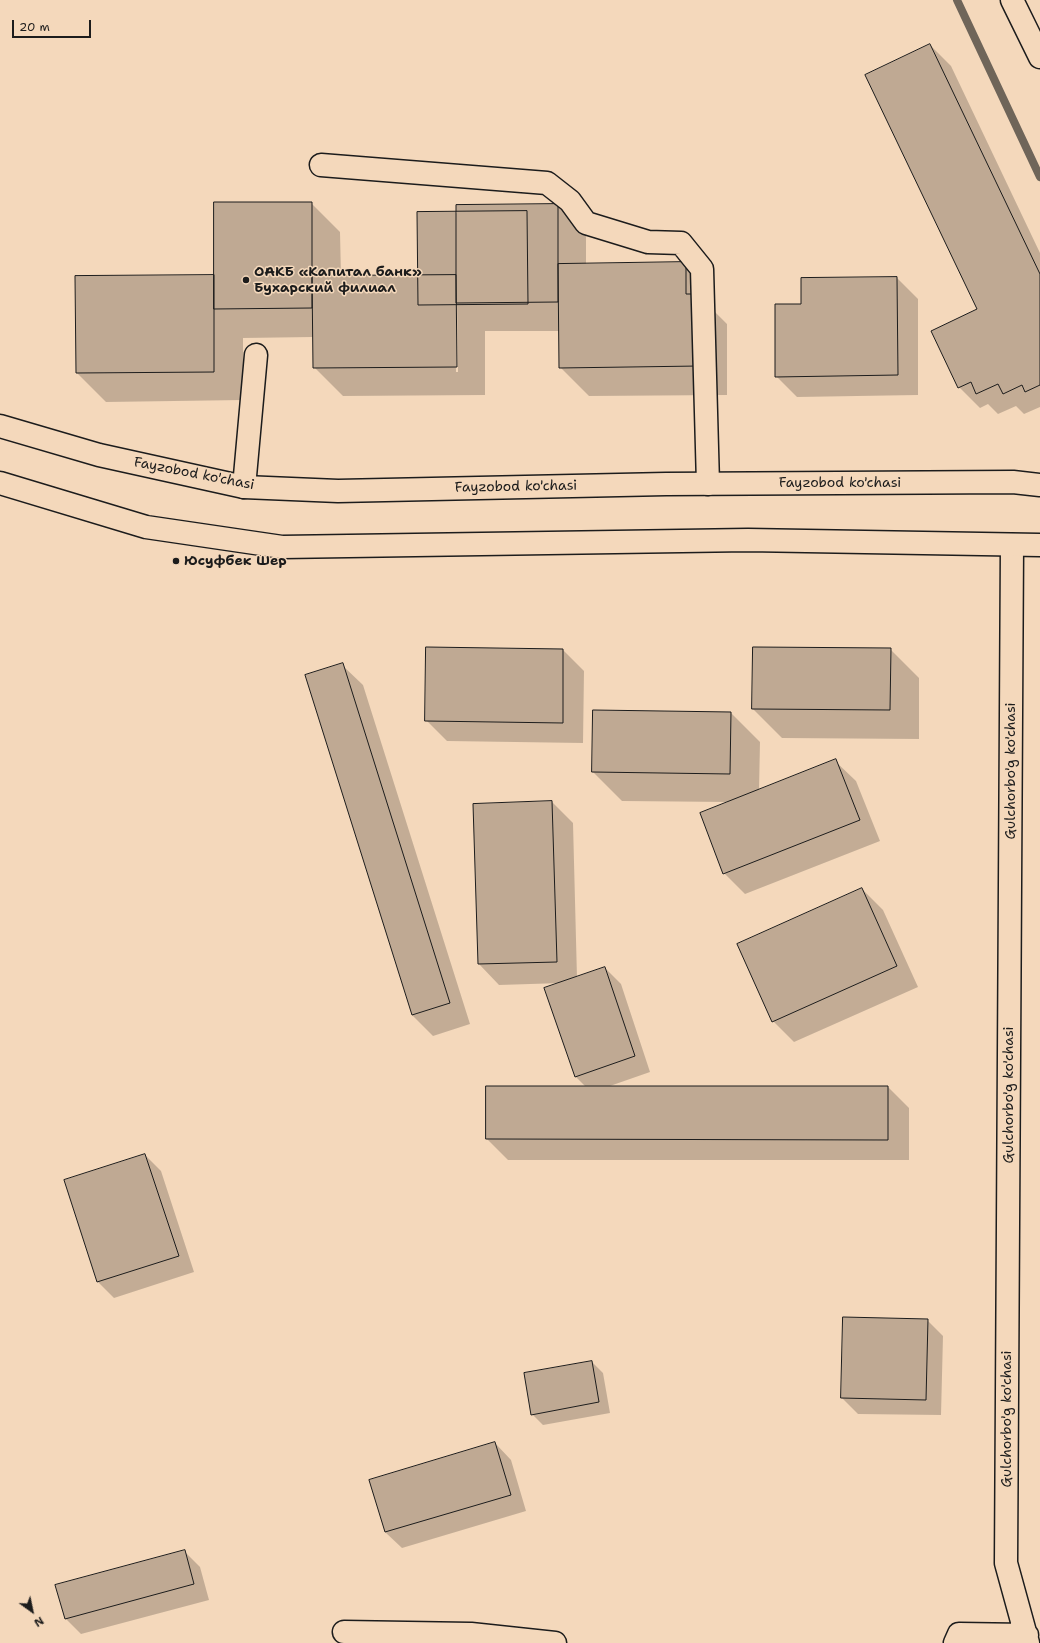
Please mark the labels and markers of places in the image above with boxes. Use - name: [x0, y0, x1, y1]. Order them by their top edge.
- place label: ОАКБ «Капитал банк» Бухарский филиал: [254, 264, 422, 296]
- marker: ОАКБ «Капитал банк» Бухарский филиал: [241, 275, 251, 285]
- place label: Юсуфбек Шер: [184, 553, 287, 569]
- marker: Юсуфбек Шер: [171, 556, 181, 566]

